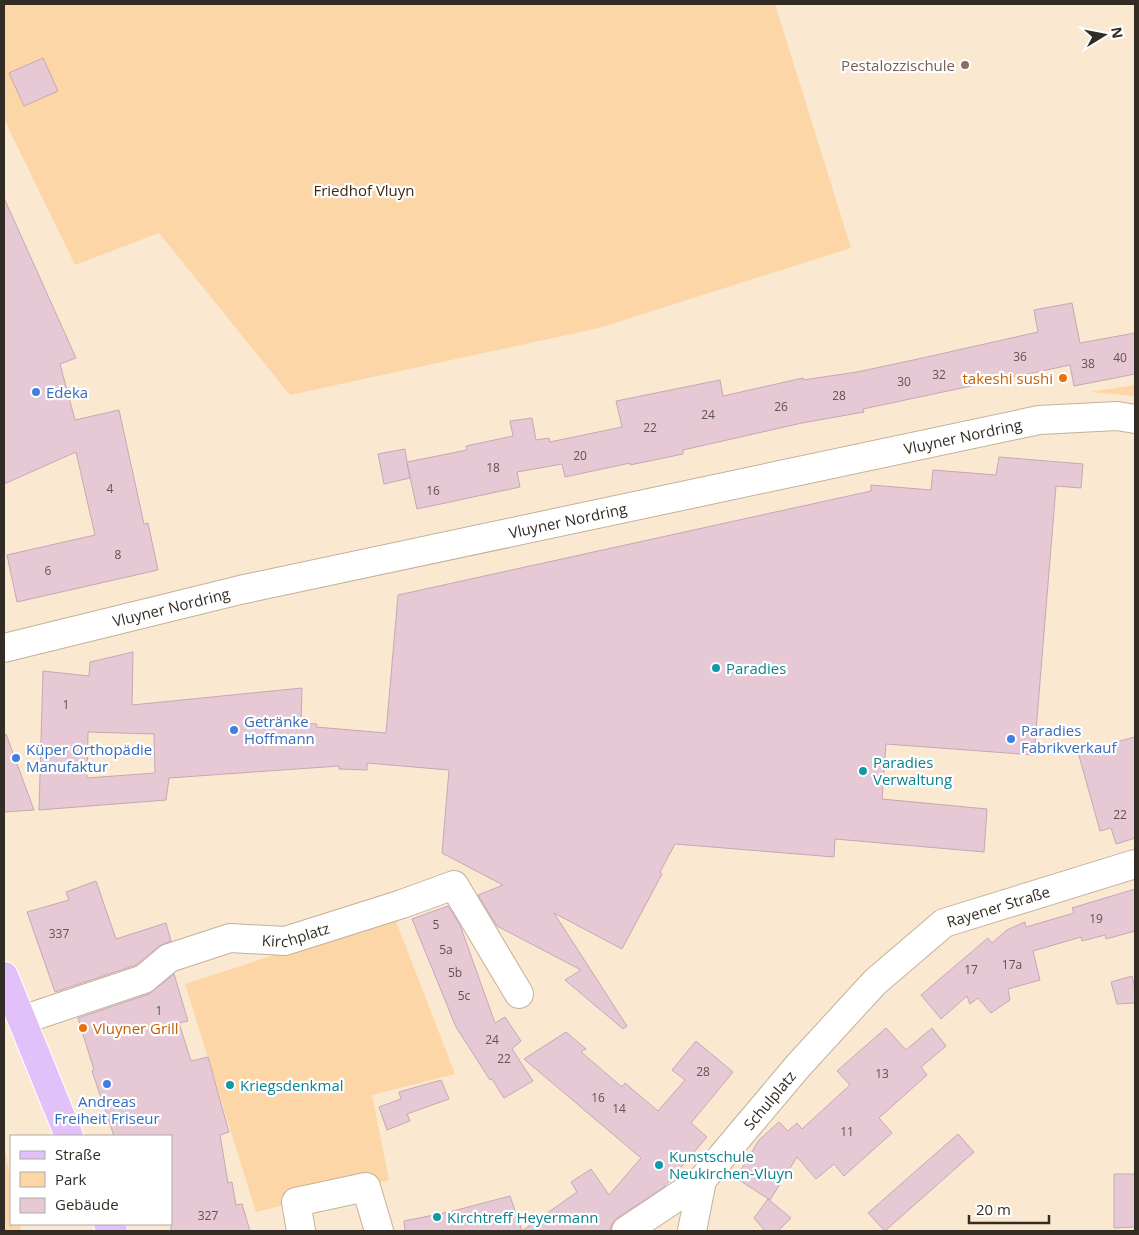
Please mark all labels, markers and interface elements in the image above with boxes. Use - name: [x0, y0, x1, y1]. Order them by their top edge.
- north arrow: [1079, 10, 1129, 60]
- text: N: [1107, 25, 1128, 40]
- place label: Pestalozzischule: [841, 55, 955, 75]
- marker: Pestalozzischule: [959, 59, 971, 71]
- park label: Friedhof Vluyn: [313, 180, 415, 200]
- house number: 36: [1013, 348, 1027, 365]
- house number: 40: [1113, 349, 1127, 366]
- house number: 38: [1081, 355, 1095, 372]
- house number: 32: [932, 366, 946, 383]
- place label: takeshi sushi: [963, 368, 1053, 388]
- marker: takeshi sushi: [1057, 372, 1069, 384]
- house number: 30: [897, 373, 911, 390]
- place label: Edeka: [46, 382, 88, 402]
- marker: Edeka: [30, 386, 42, 398]
- house number: 28: [832, 387, 846, 404]
- house number: 26: [774, 398, 788, 415]
- house number: 24: [701, 406, 715, 423]
- street label: Vluyner Nordring: [902, 414, 1024, 458]
- house number: 22: [643, 419, 657, 436]
- house number: 20: [573, 447, 587, 464]
- house number: 18: [486, 459, 500, 476]
- house number: 4: [107, 480, 114, 497]
- house number: 16: [426, 482, 440, 499]
- street label: Vluyner Nordring: [507, 498, 628, 543]
- house number: 8: [115, 546, 122, 563]
- house number: 6: [45, 562, 52, 579]
- street label: Vluyner Nordring: [110, 583, 232, 631]
- place label: Paradies: [726, 658, 786, 678]
- marker: Paradies: [710, 662, 722, 674]
- house number: 1: [63, 696, 69, 713]
- place label: Getränke Hoffmann: [244, 711, 315, 748]
- place label: Paradies Fabrikverkauf: [1021, 720, 1118, 757]
- marker: Getränke Hoffmann: [228, 724, 240, 736]
- marker: Paradies Fabrikverkauf: [1005, 733, 1017, 745]
- place label: Küper Orthopädie Manufaktur: [26, 739, 152, 776]
- marker: Küper Orthopädie Manufaktur: [10, 752, 22, 764]
- place label: Paradies Verwaltung: [873, 752, 952, 789]
- marker: Paradies Verwaltung: [857, 765, 869, 777]
- house number: 22: [1113, 806, 1127, 823]
- street label: Rayener Straße: [944, 881, 1052, 932]
- house number: 19: [1089, 910, 1103, 927]
- house number: 5: [433, 916, 440, 933]
- street label: Kirchplatz: [261, 918, 332, 951]
- house number: 337: [49, 925, 69, 942]
- house number: 5a: [439, 941, 453, 958]
- house number: 17a: [1002, 956, 1022, 973]
- house number: 17: [964, 961, 978, 978]
- house number: 5b: [448, 964, 462, 981]
- house number: 5c: [458, 987, 471, 1004]
- house number: 1: [156, 1002, 162, 1019]
- place label: Vluyner Grill: [93, 1018, 179, 1038]
- marker: Vluyner Grill: [77, 1022, 89, 1034]
- house number: 24: [485, 1031, 499, 1048]
- house number: 22: [497, 1050, 511, 1067]
- house number: 28: [696, 1063, 710, 1080]
- house number: 13: [875, 1065, 889, 1082]
- street label: Schulplatz: [739, 1066, 800, 1134]
- place label: Kriegsdenkmal: [240, 1075, 344, 1095]
- marker: Andreas Freiheit Friseur: [101, 1078, 113, 1090]
- marker: Kriegsdenkmal: [224, 1079, 236, 1091]
- house number: 16: [591, 1089, 605, 1106]
- place label: Andreas Freiheit Friseur: [54, 1091, 160, 1128]
- house number: 14: [612, 1100, 626, 1117]
- house number: 11: [840, 1123, 854, 1140]
- legend: [10, 1135, 172, 1225]
- text: Straße: [55, 1144, 101, 1164]
- place label: Kunstschule Neukirchen-Vluyn: [669, 1146, 793, 1183]
- marker: Kunstschule Neukirchen-Vluyn: [653, 1159, 665, 1171]
- text: Park: [55, 1169, 86, 1189]
- scale bar: [969, 1192, 1049, 1224]
- text: Gebäude: [55, 1194, 119, 1214]
- text: 20 m: [976, 1199, 1011, 1219]
- house number: 327: [198, 1207, 218, 1224]
- place label: Kirchtreff Heyermann: [447, 1207, 599, 1227]
- marker: Kirchtreff Heyermann: [431, 1211, 443, 1223]

